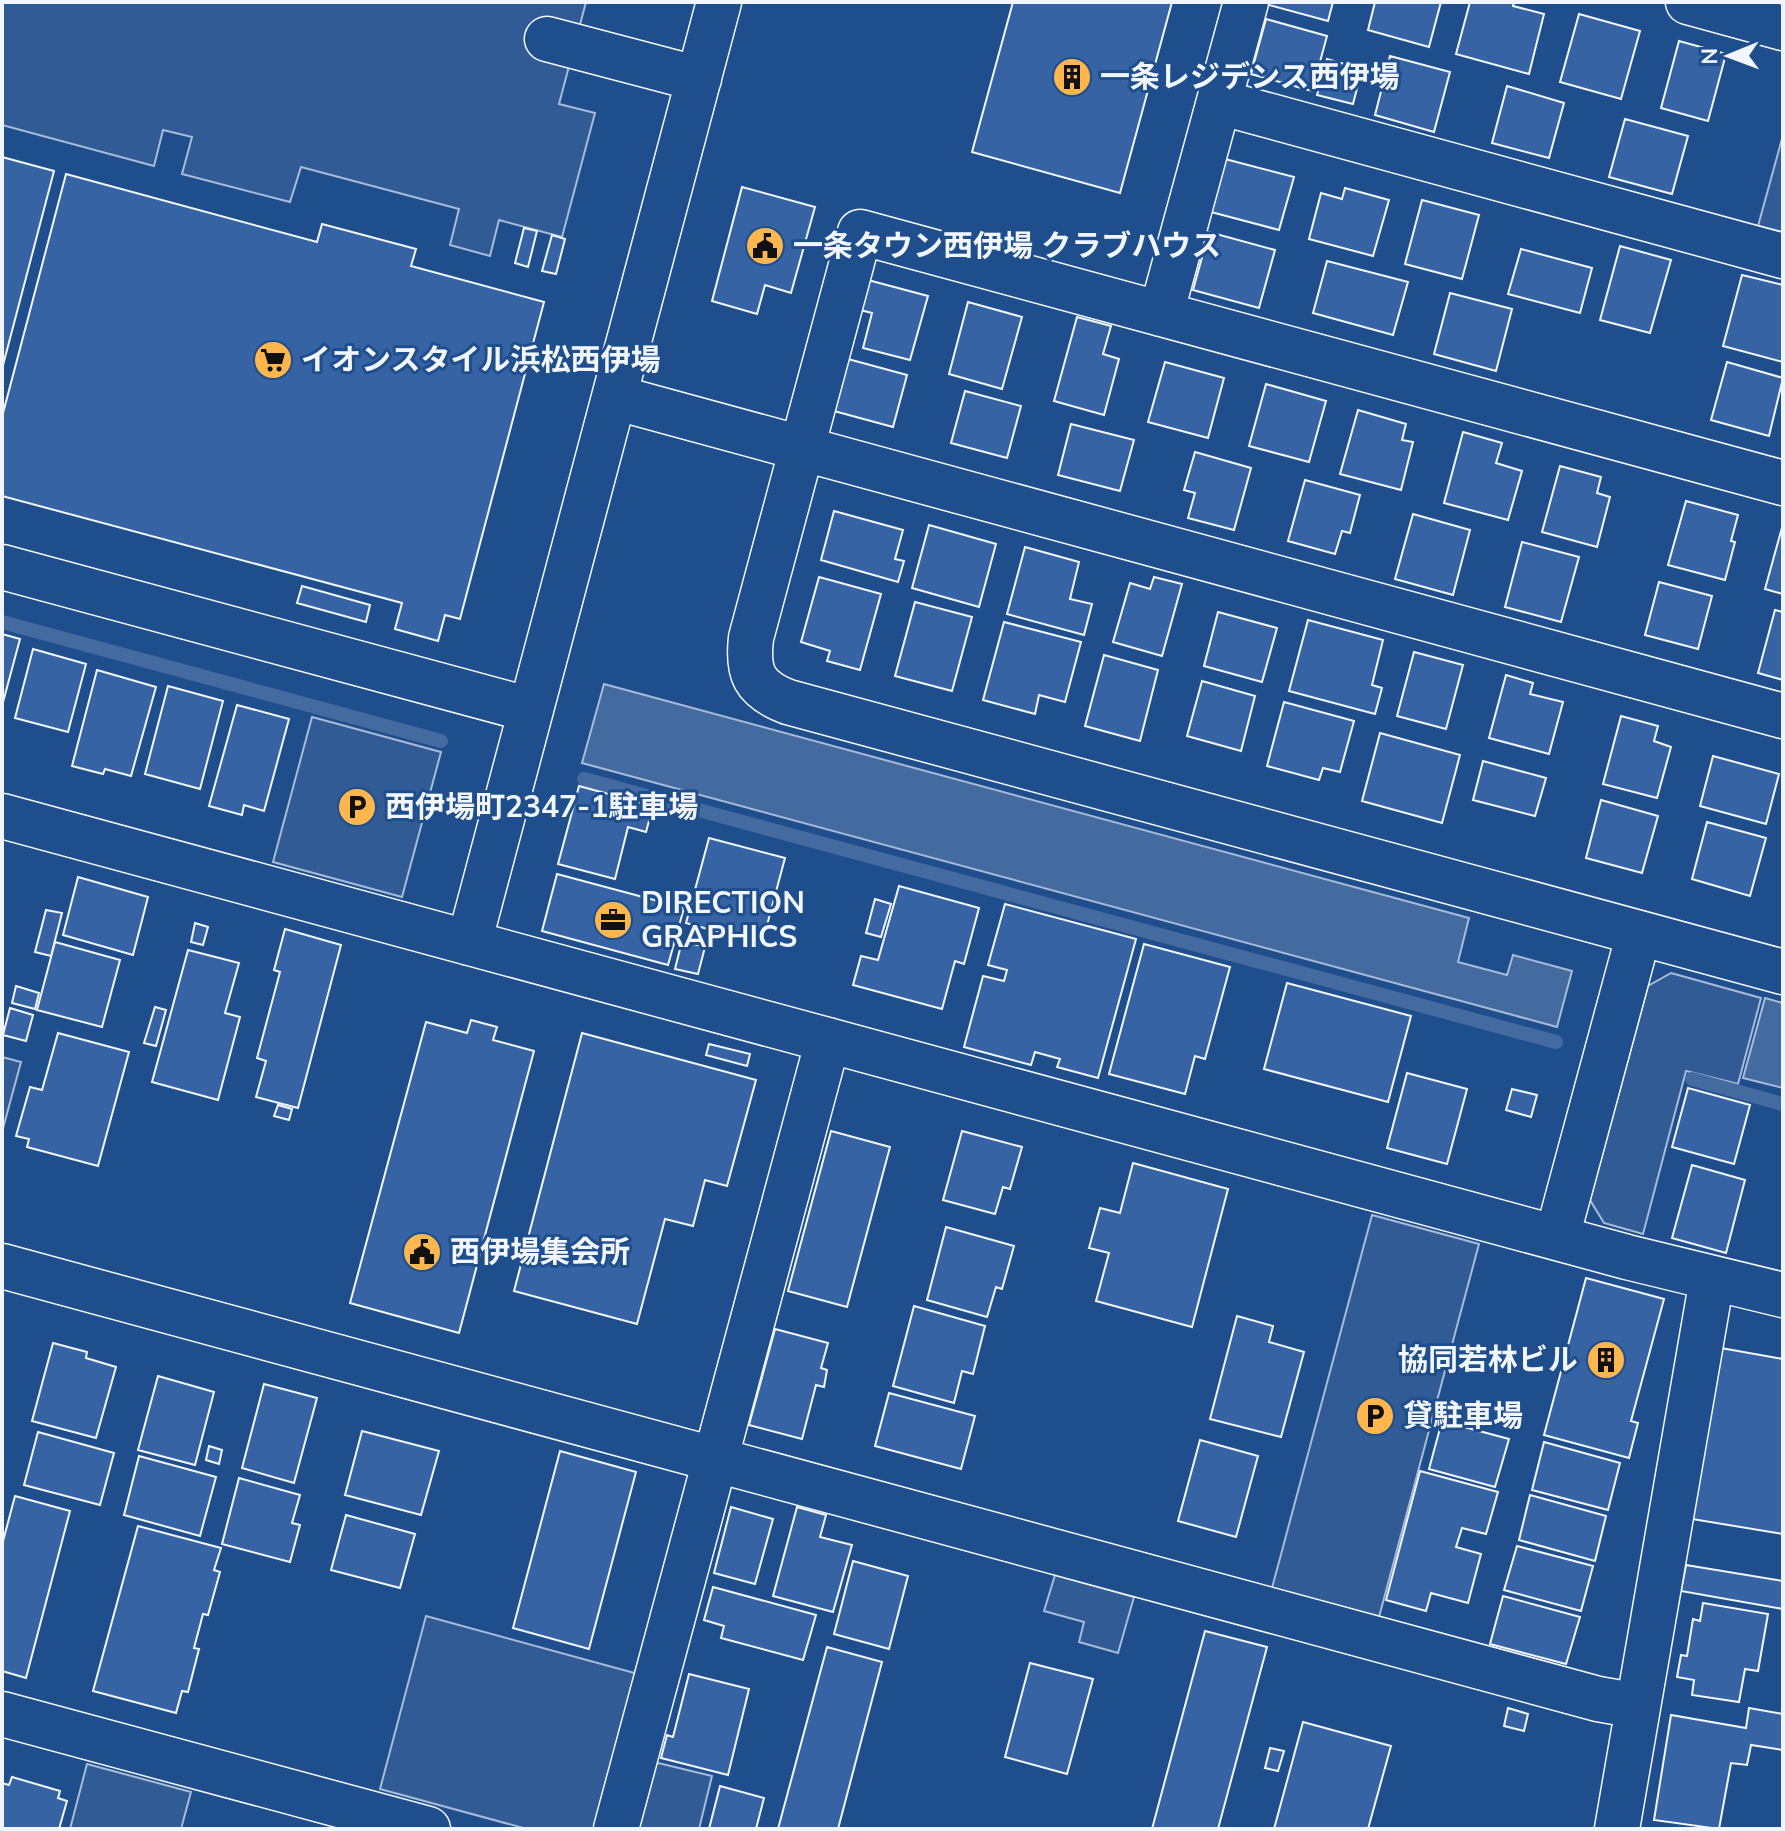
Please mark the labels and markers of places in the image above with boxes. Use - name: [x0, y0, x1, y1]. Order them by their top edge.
- building icon: 一条レジデンス西伊場: [1051, 56, 1093, 98]
- place label: 一条レジデンス西伊場: [1100, 57, 1399, 95]
- public building icon: 一条タウン西伊場 クラブハウス: [744, 225, 786, 267]
- place label: 一条タウン西伊場 クラブハウス: [793, 226, 1221, 264]
- supermarket icon: イオンスタイル浜松西伊場: [252, 339, 294, 381]
- place label: イオンスタイル浜松西伊場: [301, 340, 660, 378]
- parking icon: 西伊場町2347-1駐車場: [336, 786, 378, 828]
- place label: 西伊場町2347-1駐車場: [385, 787, 698, 825]
- place label: DIRECTION GRAPHICS: [641, 883, 805, 955]
- office icon: DIRECTION GRAPHICS: [592, 899, 634, 941]
- public building icon: 西伊場集会所: [401, 1231, 443, 1273]
- place label: 西伊場集会所: [450, 1232, 630, 1270]
- building icon: 協同若林ビル: [1585, 1339, 1627, 1381]
- place label: 協同若林ビル: [1398, 1340, 1578, 1378]
- parking icon: 貸駐車場: [1354, 1395, 1396, 1437]
- place label: 貸駐車場: [1403, 1396, 1523, 1434]

